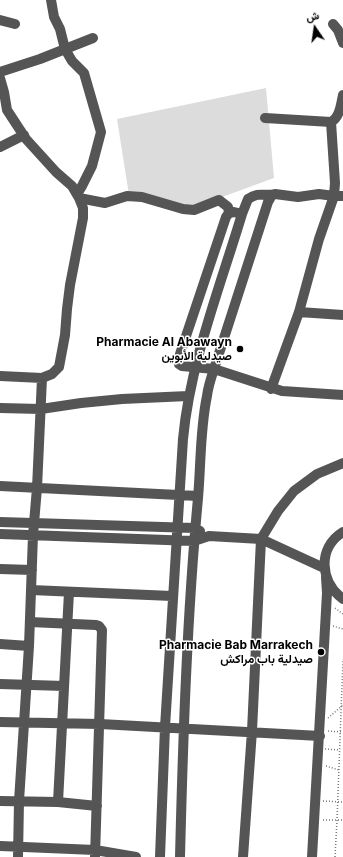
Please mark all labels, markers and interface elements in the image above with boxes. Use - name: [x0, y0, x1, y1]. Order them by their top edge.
- north arrow: [295, 8, 335, 48]
- text: ش: [304, 8, 320, 25]
- place label: Pharmacie Al Abawayn صيدلية الأبوين: [96, 335, 232, 363]
- marker: Pharmacie Al Abawayn صيدلية الأبوين: [235, 344, 245, 354]
- place label: Pharmacie Bab Marrakech صيدلية باب مراكش: [159, 638, 313, 666]
- marker: Pharmacie Bab Marrakech صيدلية باب مراكش: [316, 647, 326, 657]

